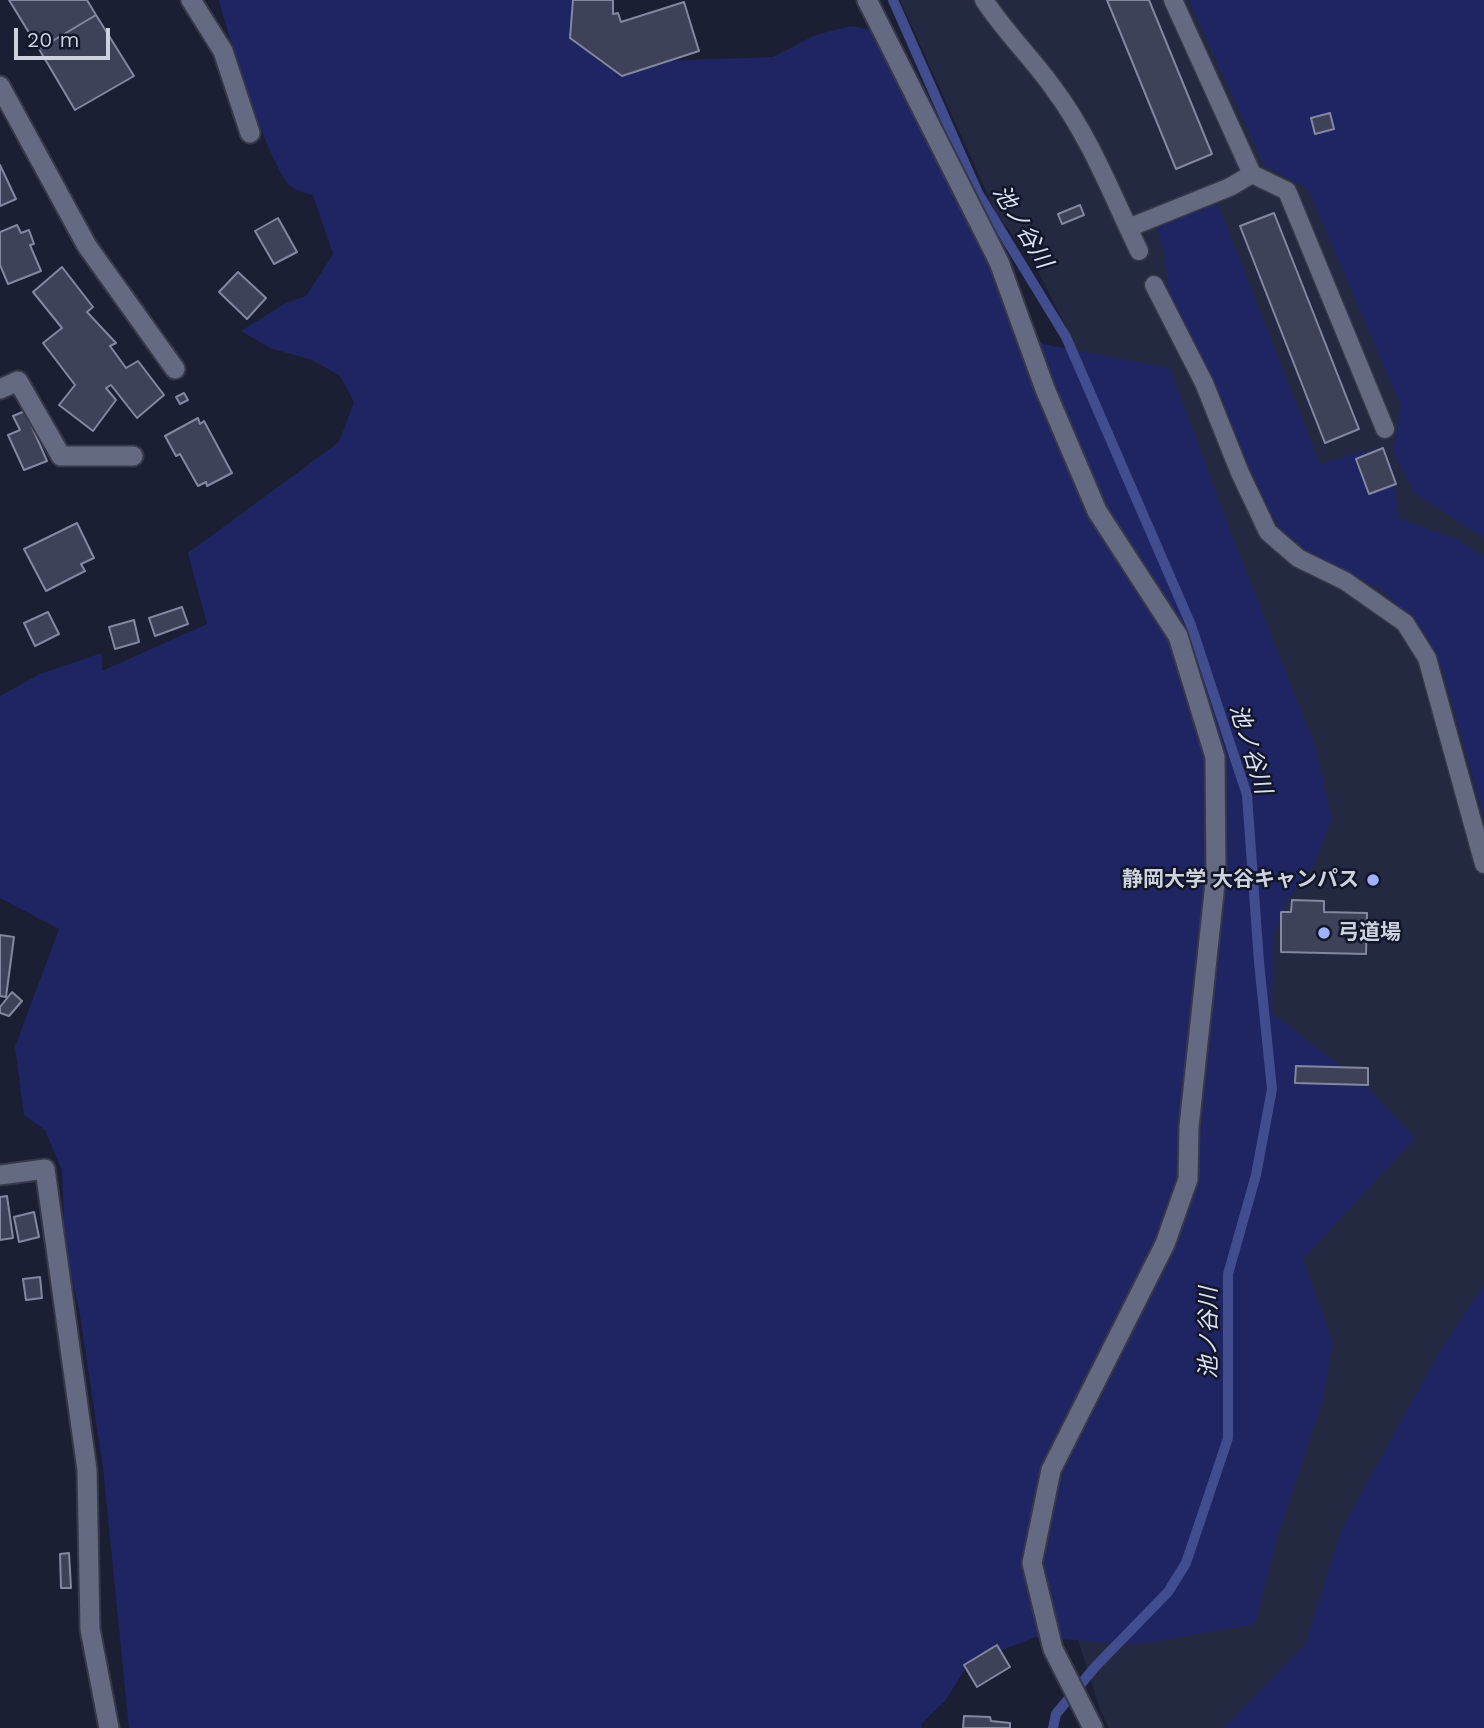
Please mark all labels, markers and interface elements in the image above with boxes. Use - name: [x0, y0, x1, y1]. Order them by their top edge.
- scale bar: [18, 14, 114, 58]
- text: 20 m: [27, 27, 79, 52]
- water label: 池ノ谷川: [986, 180, 1058, 274]
- water label: 池ノ谷川: [1223, 701, 1277, 797]
- place label: 静岡大学 大谷キャンパス: [1122, 867, 1359, 893]
- marker: 静岡大学 大谷キャンパス: [1365, 872, 1381, 888]
- place label: 弓道場: [1338, 920, 1401, 946]
- marker: 弓道場: [1316, 925, 1332, 941]
- water label: 池ノ谷川: [1195, 1287, 1223, 1379]

